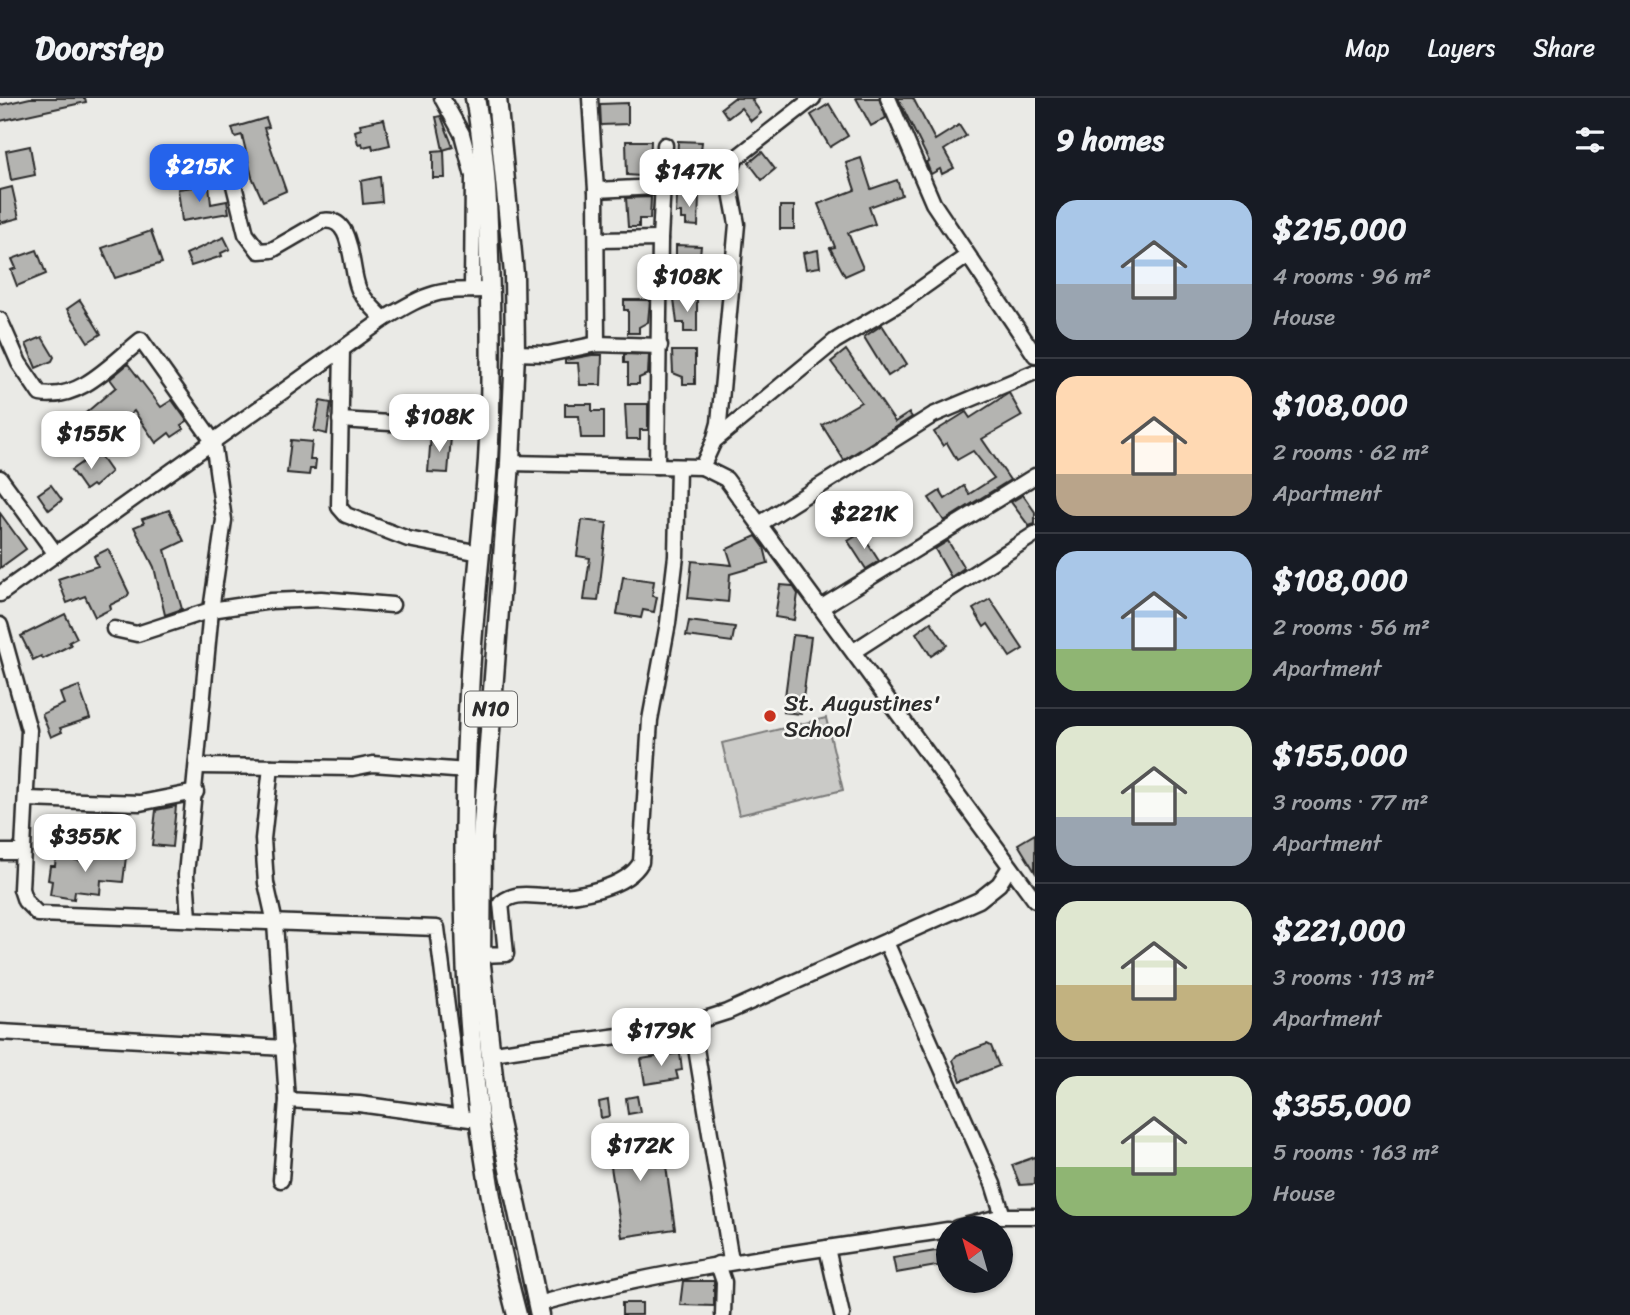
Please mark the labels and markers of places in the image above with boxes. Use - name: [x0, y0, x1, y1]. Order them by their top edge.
- pin: $215K: [150, 144, 248, 204]
- pin: $147K: [640, 150, 738, 209]
- pin: $108K: [638, 254, 736, 314]
- pin: $108K: [390, 394, 488, 454]
- pin: $155K: [42, 412, 140, 471]
- pin: $221K: [815, 491, 913, 551]
- place label: St. Augustines' School: [784, 683, 941, 750]
- marker: St. Augustines' School: [762, 708, 778, 724]
- pin: $355K: [36, 814, 134, 874]
- pin: $179K: [612, 1009, 710, 1068]
- pin: $172K: [591, 1124, 689, 1183]

